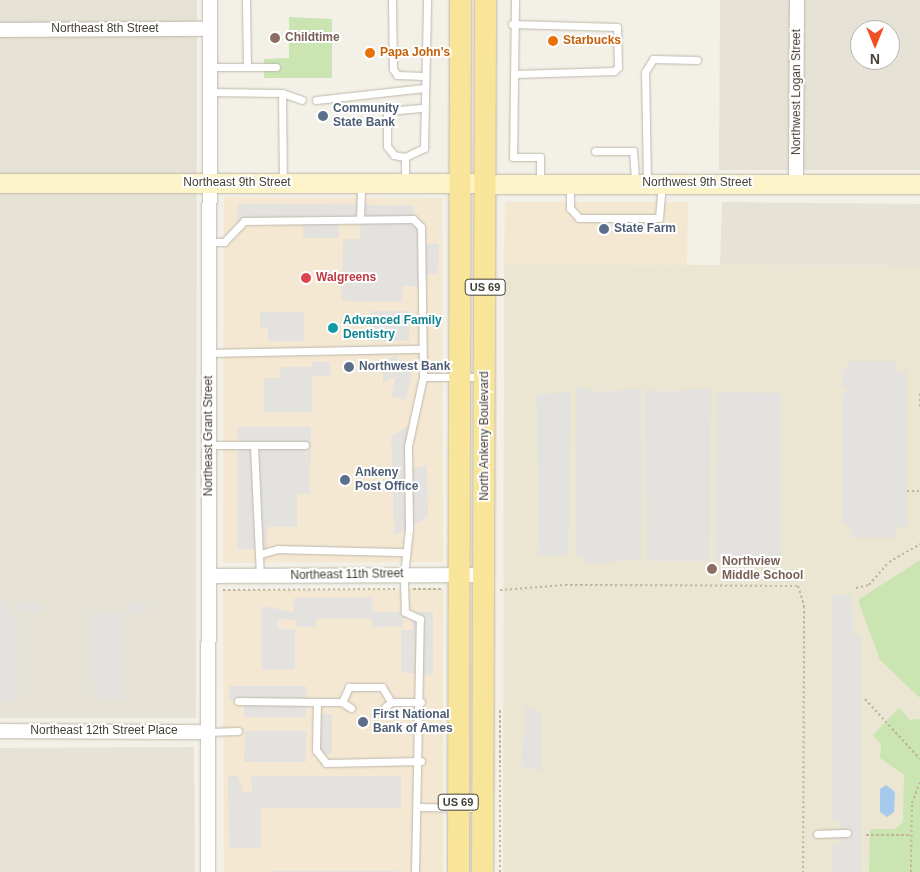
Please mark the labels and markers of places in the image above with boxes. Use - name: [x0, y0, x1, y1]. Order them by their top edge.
- place label: Childtime: [285, 31, 340, 45]
- marker: Childtime: [269, 32, 281, 44]
- place label: Starbucks: [563, 34, 621, 48]
- marker: Starbucks: [547, 35, 559, 47]
- place label: Papa John's: [380, 46, 450, 60]
- marker: Papa John's: [364, 47, 376, 59]
- place label: Community State Bank: [333, 102, 399, 130]
- marker: Community State Bank: [317, 110, 329, 122]
- place label: State Farm: [614, 222, 676, 236]
- marker: State Farm: [598, 223, 610, 235]
- place label: Walgreens: [316, 271, 376, 285]
- marker: Walgreens: [300, 272, 312, 284]
- place label: Advanced Family Dentistry: [343, 314, 442, 342]
- marker: Advanced Family Dentistry: [327, 322, 339, 334]
- place label: Northwest Bank: [359, 360, 450, 374]
- marker: Northwest Bank: [343, 361, 355, 373]
- place label: Ankeny Post Office: [355, 466, 418, 494]
- marker: Ankeny Post Office: [339, 474, 351, 486]
- place label: Northview Middle School: [722, 555, 803, 583]
- marker: Northview Middle School: [706, 563, 718, 575]
- place label: First National Bank of Ames: [373, 708, 453, 736]
- marker: First National Bank of Ames: [357, 716, 369, 728]

